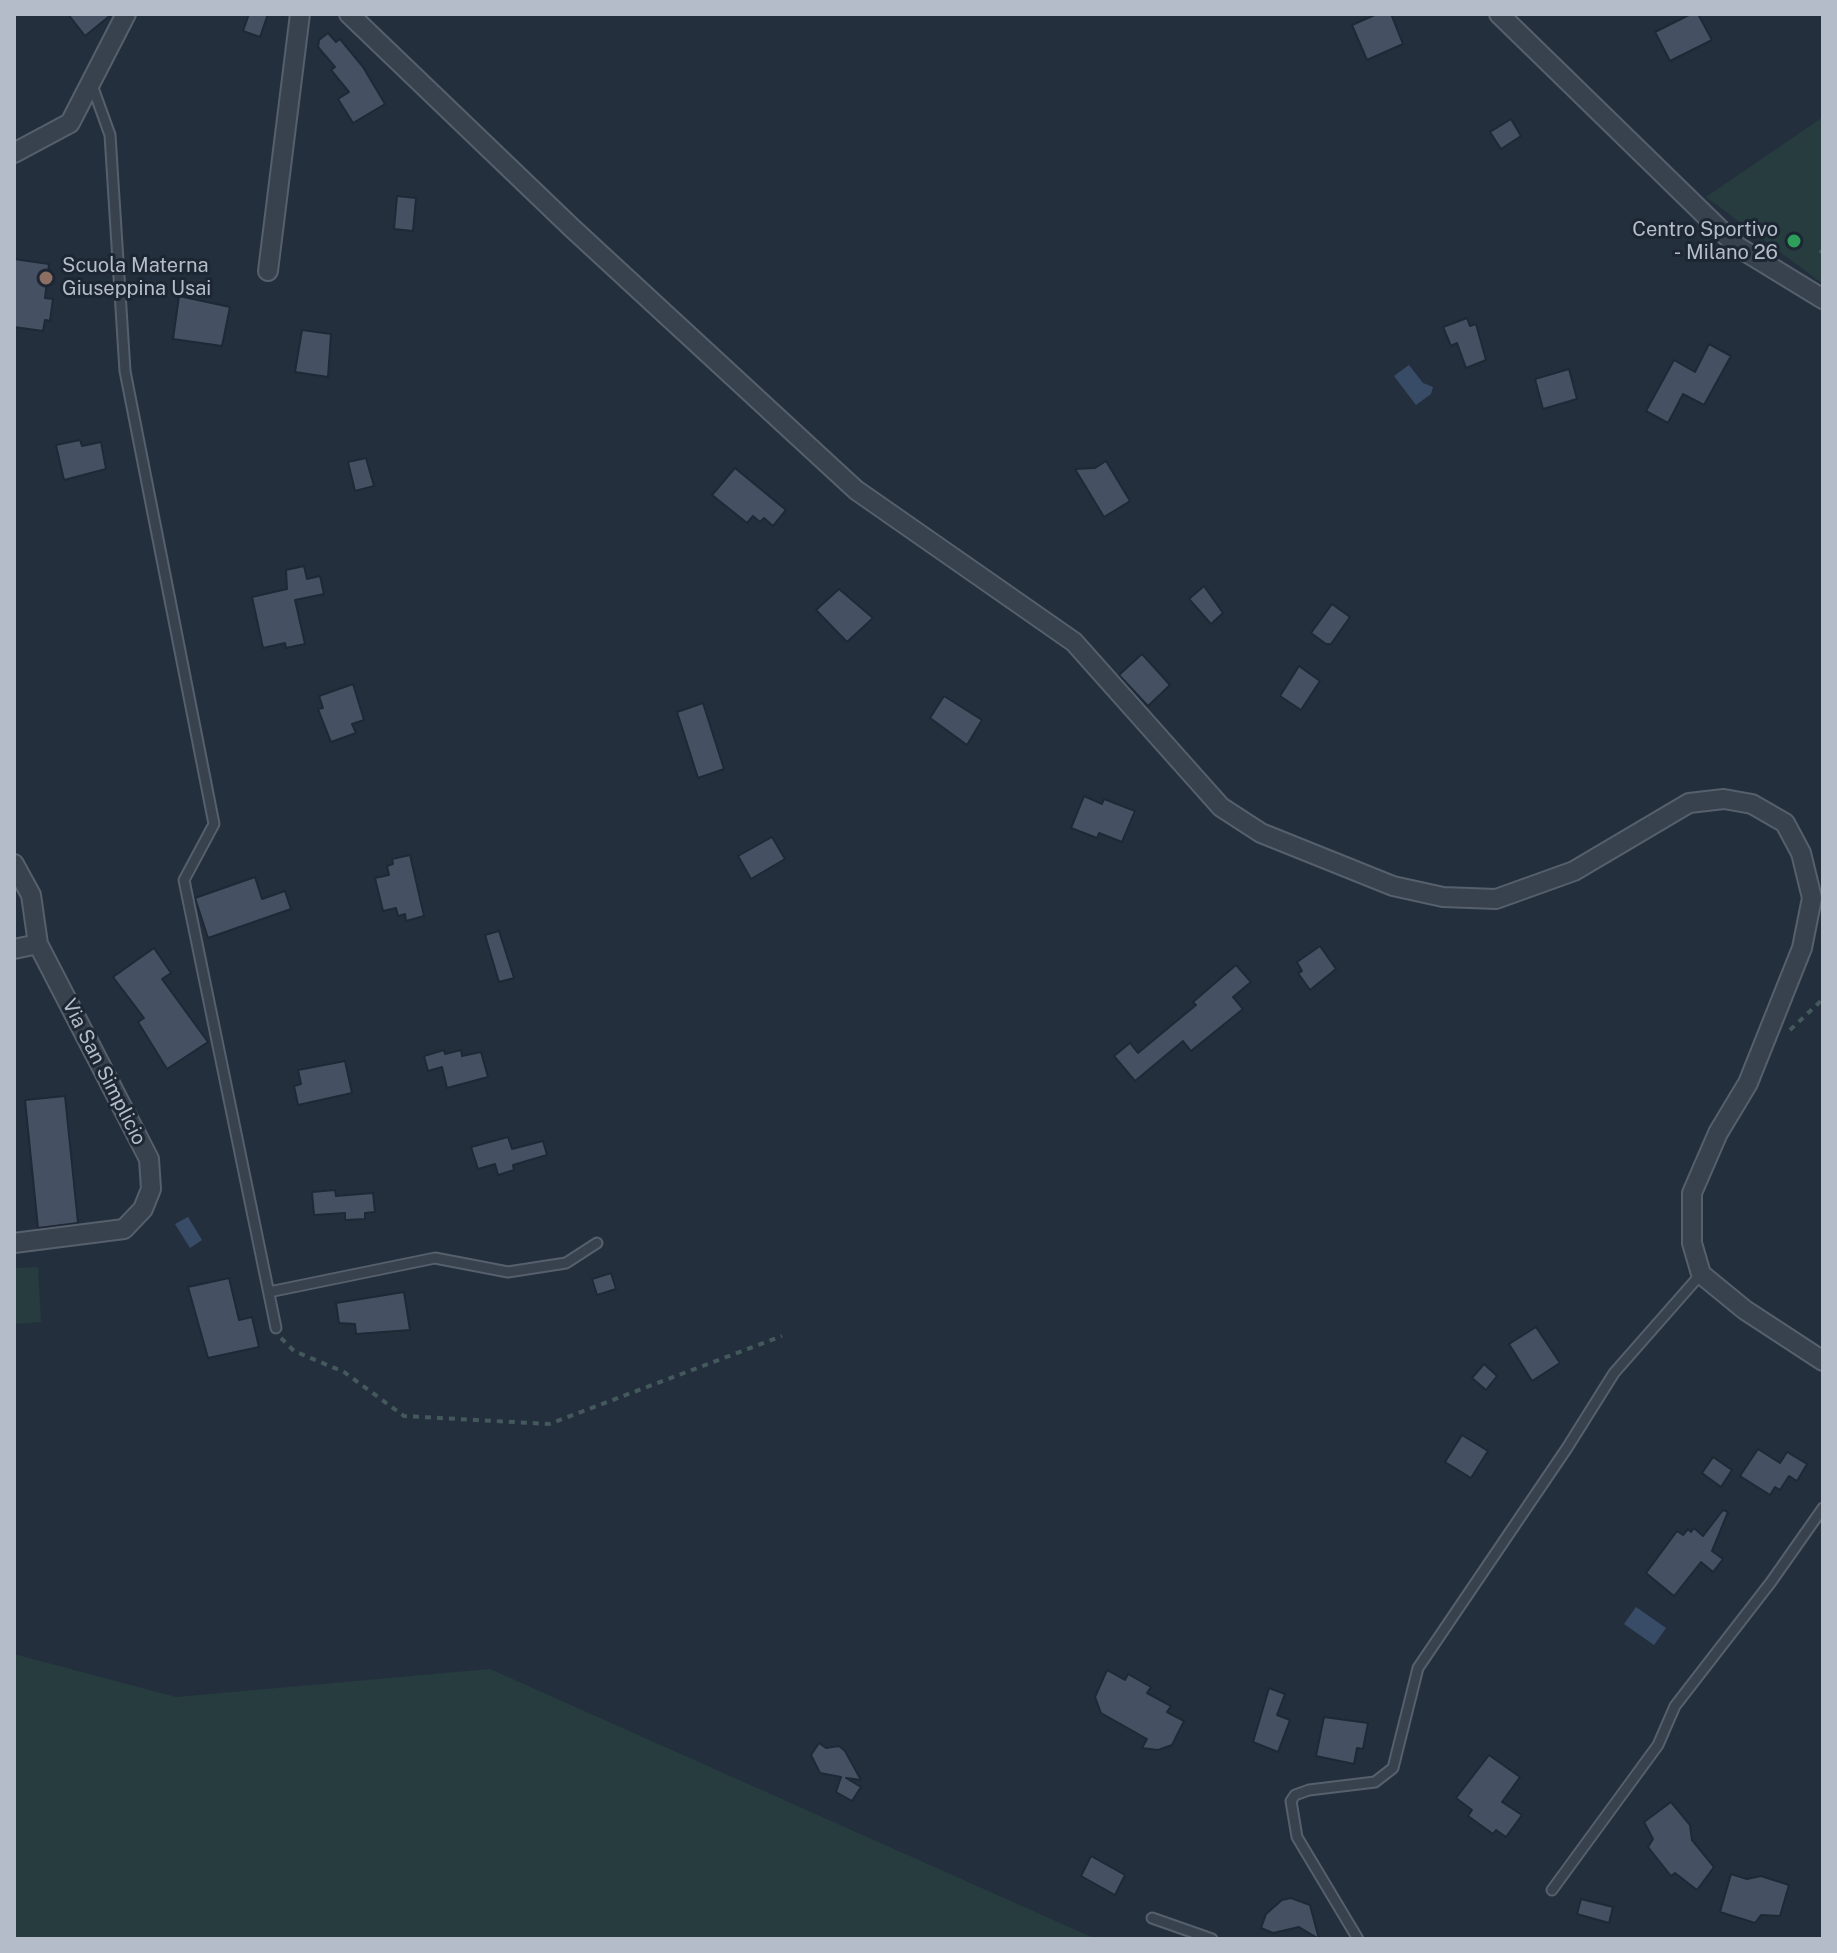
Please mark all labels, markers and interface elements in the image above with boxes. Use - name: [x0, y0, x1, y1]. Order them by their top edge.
- place label: Centro Sportivo - Milano 26: [1632, 218, 1778, 265]
- marker: Centro Sportivo - Milano 26: [1785, 232, 1803, 250]
- place label: Scuola Materna Giuseppina Usai: [62, 254, 211, 301]
- marker: Scuola Materna Giuseppina Usai: [37, 269, 55, 287]
- street label: Via San Simplicio: [57, 995, 151, 1149]

